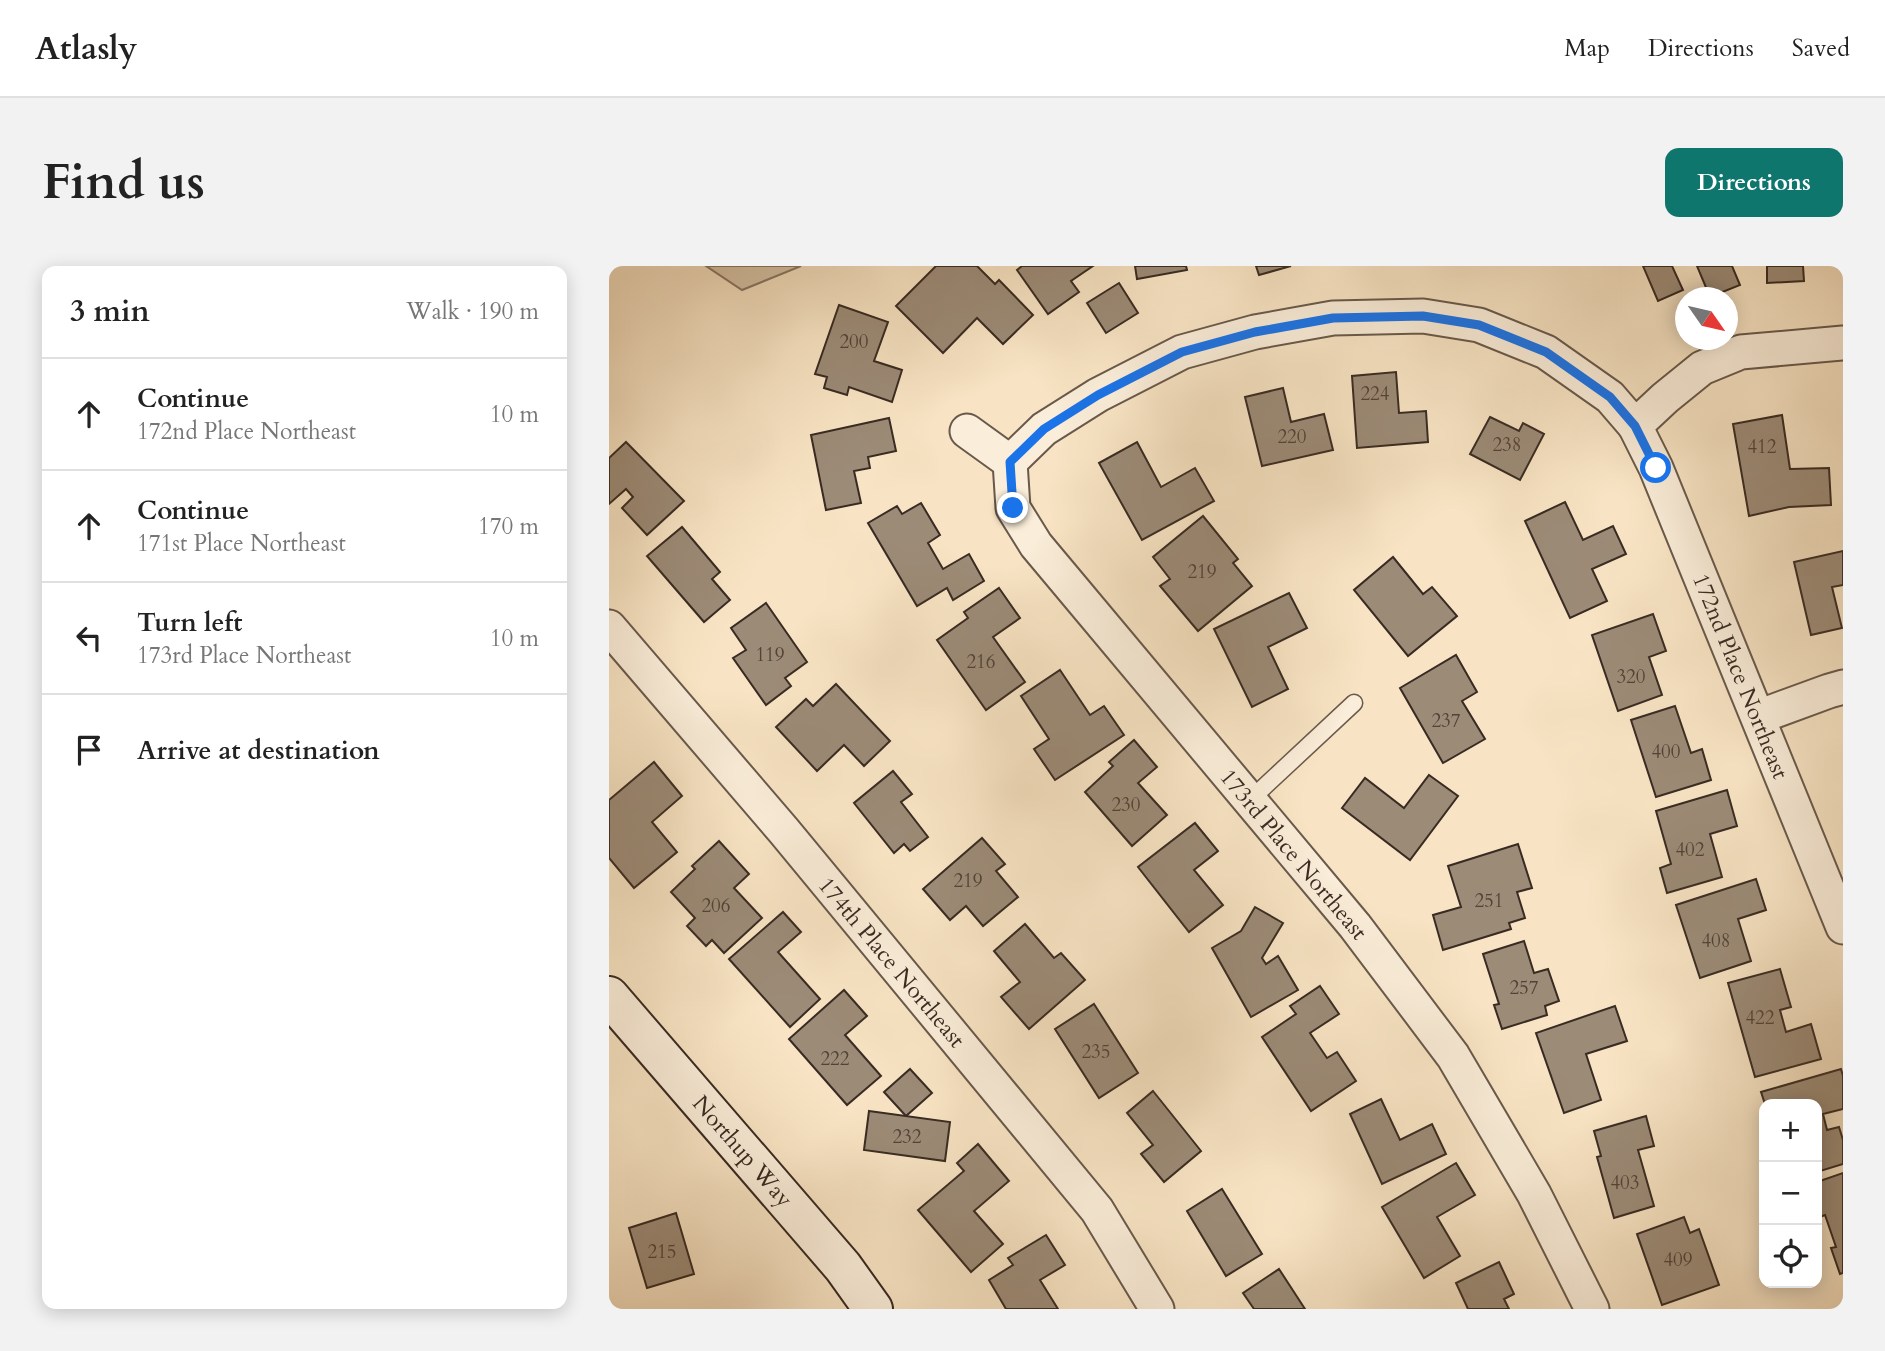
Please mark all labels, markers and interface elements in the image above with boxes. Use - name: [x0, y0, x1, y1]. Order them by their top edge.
- text: Atlasly: [35, 26, 137, 71]
- text: Map: [1564, 32, 1610, 65]
- text: Directions: [1648, 32, 1754, 65]
- text: Saved: [1792, 32, 1850, 65]
- button: Directions: [1665, 148, 1843, 217]
- text: Find us: [42, 149, 205, 216]
- north arrow: [1675, 287, 1738, 350]
- text: 3 min: [70, 291, 150, 332]
- text: Walk · 190 m: [406, 296, 539, 327]
- house number: 200: [839, 329, 869, 355]
- text: Continue: [137, 381, 249, 416]
- house number: 224: [1360, 381, 1390, 407]
- icon: ahead: [70, 395, 108, 433]
- text: 10 m: [490, 399, 539, 430]
- text: 172nd Place Northeast: [137, 416, 356, 447]
- house number: 220: [1277, 424, 1307, 450]
- house number: 238: [1492, 432, 1522, 458]
- house number: 412: [1747, 434, 1777, 460]
- route start: [1640, 452, 1671, 483]
- route end: [997, 492, 1028, 523]
- text: Continue: [137, 493, 249, 528]
- icon: ahead: [70, 507, 108, 545]
- text: 170 m: [478, 511, 539, 542]
- text: 171st Place Northeast: [137, 528, 346, 559]
- house number: 219: [1187, 559, 1217, 585]
- street label: 172nd Place Northeast: [1685, 569, 1796, 784]
- text: Turn left: [137, 605, 242, 640]
- icon: left: [70, 619, 108, 657]
- text: 10 m: [490, 623, 539, 654]
- text: 173rd Place Northeast: [137, 640, 351, 671]
- house number: 119: [755, 642, 785, 668]
- house number: 216: [966, 649, 996, 675]
- house number: 320: [1616, 664, 1646, 690]
- house number: 237: [1431, 708, 1461, 734]
- icon: arrive: [70, 731, 108, 769]
- text: Arrive at destination: [137, 733, 380, 768]
- house number: 400: [1651, 739, 1681, 765]
- street label: 173rd Place Northeast: [1213, 762, 1374, 946]
- house number: 230: [1111, 792, 1141, 818]
- house number: 402: [1675, 837, 1705, 863]
- house number: 219: [953, 868, 983, 894]
- street label: 174th Place Northeast: [811, 871, 972, 1054]
- house number: 251: [1474, 888, 1504, 914]
- house number: 206: [701, 893, 731, 919]
- house number: 408: [1701, 928, 1731, 954]
- house number: 257: [1509, 975, 1539, 1001]
- house number: 422: [1745, 1005, 1775, 1031]
- house number: 235: [1081, 1039, 1111, 1065]
- house number: 222: [820, 1046, 850, 1072]
- street label: Northup Way: [685, 1089, 800, 1214]
- map controls: [1759, 1099, 1822, 1288]
- button: +: [1759, 1099, 1822, 1162]
- house number: 232: [892, 1124, 922, 1150]
- button: −: [1759, 1162, 1822, 1225]
- house number: 403: [1610, 1170, 1640, 1196]
- button: locate: [1759, 1225, 1822, 1288]
- house number: 215: [647, 1239, 677, 1265]
- house number: 409: [1663, 1247, 1693, 1273]

